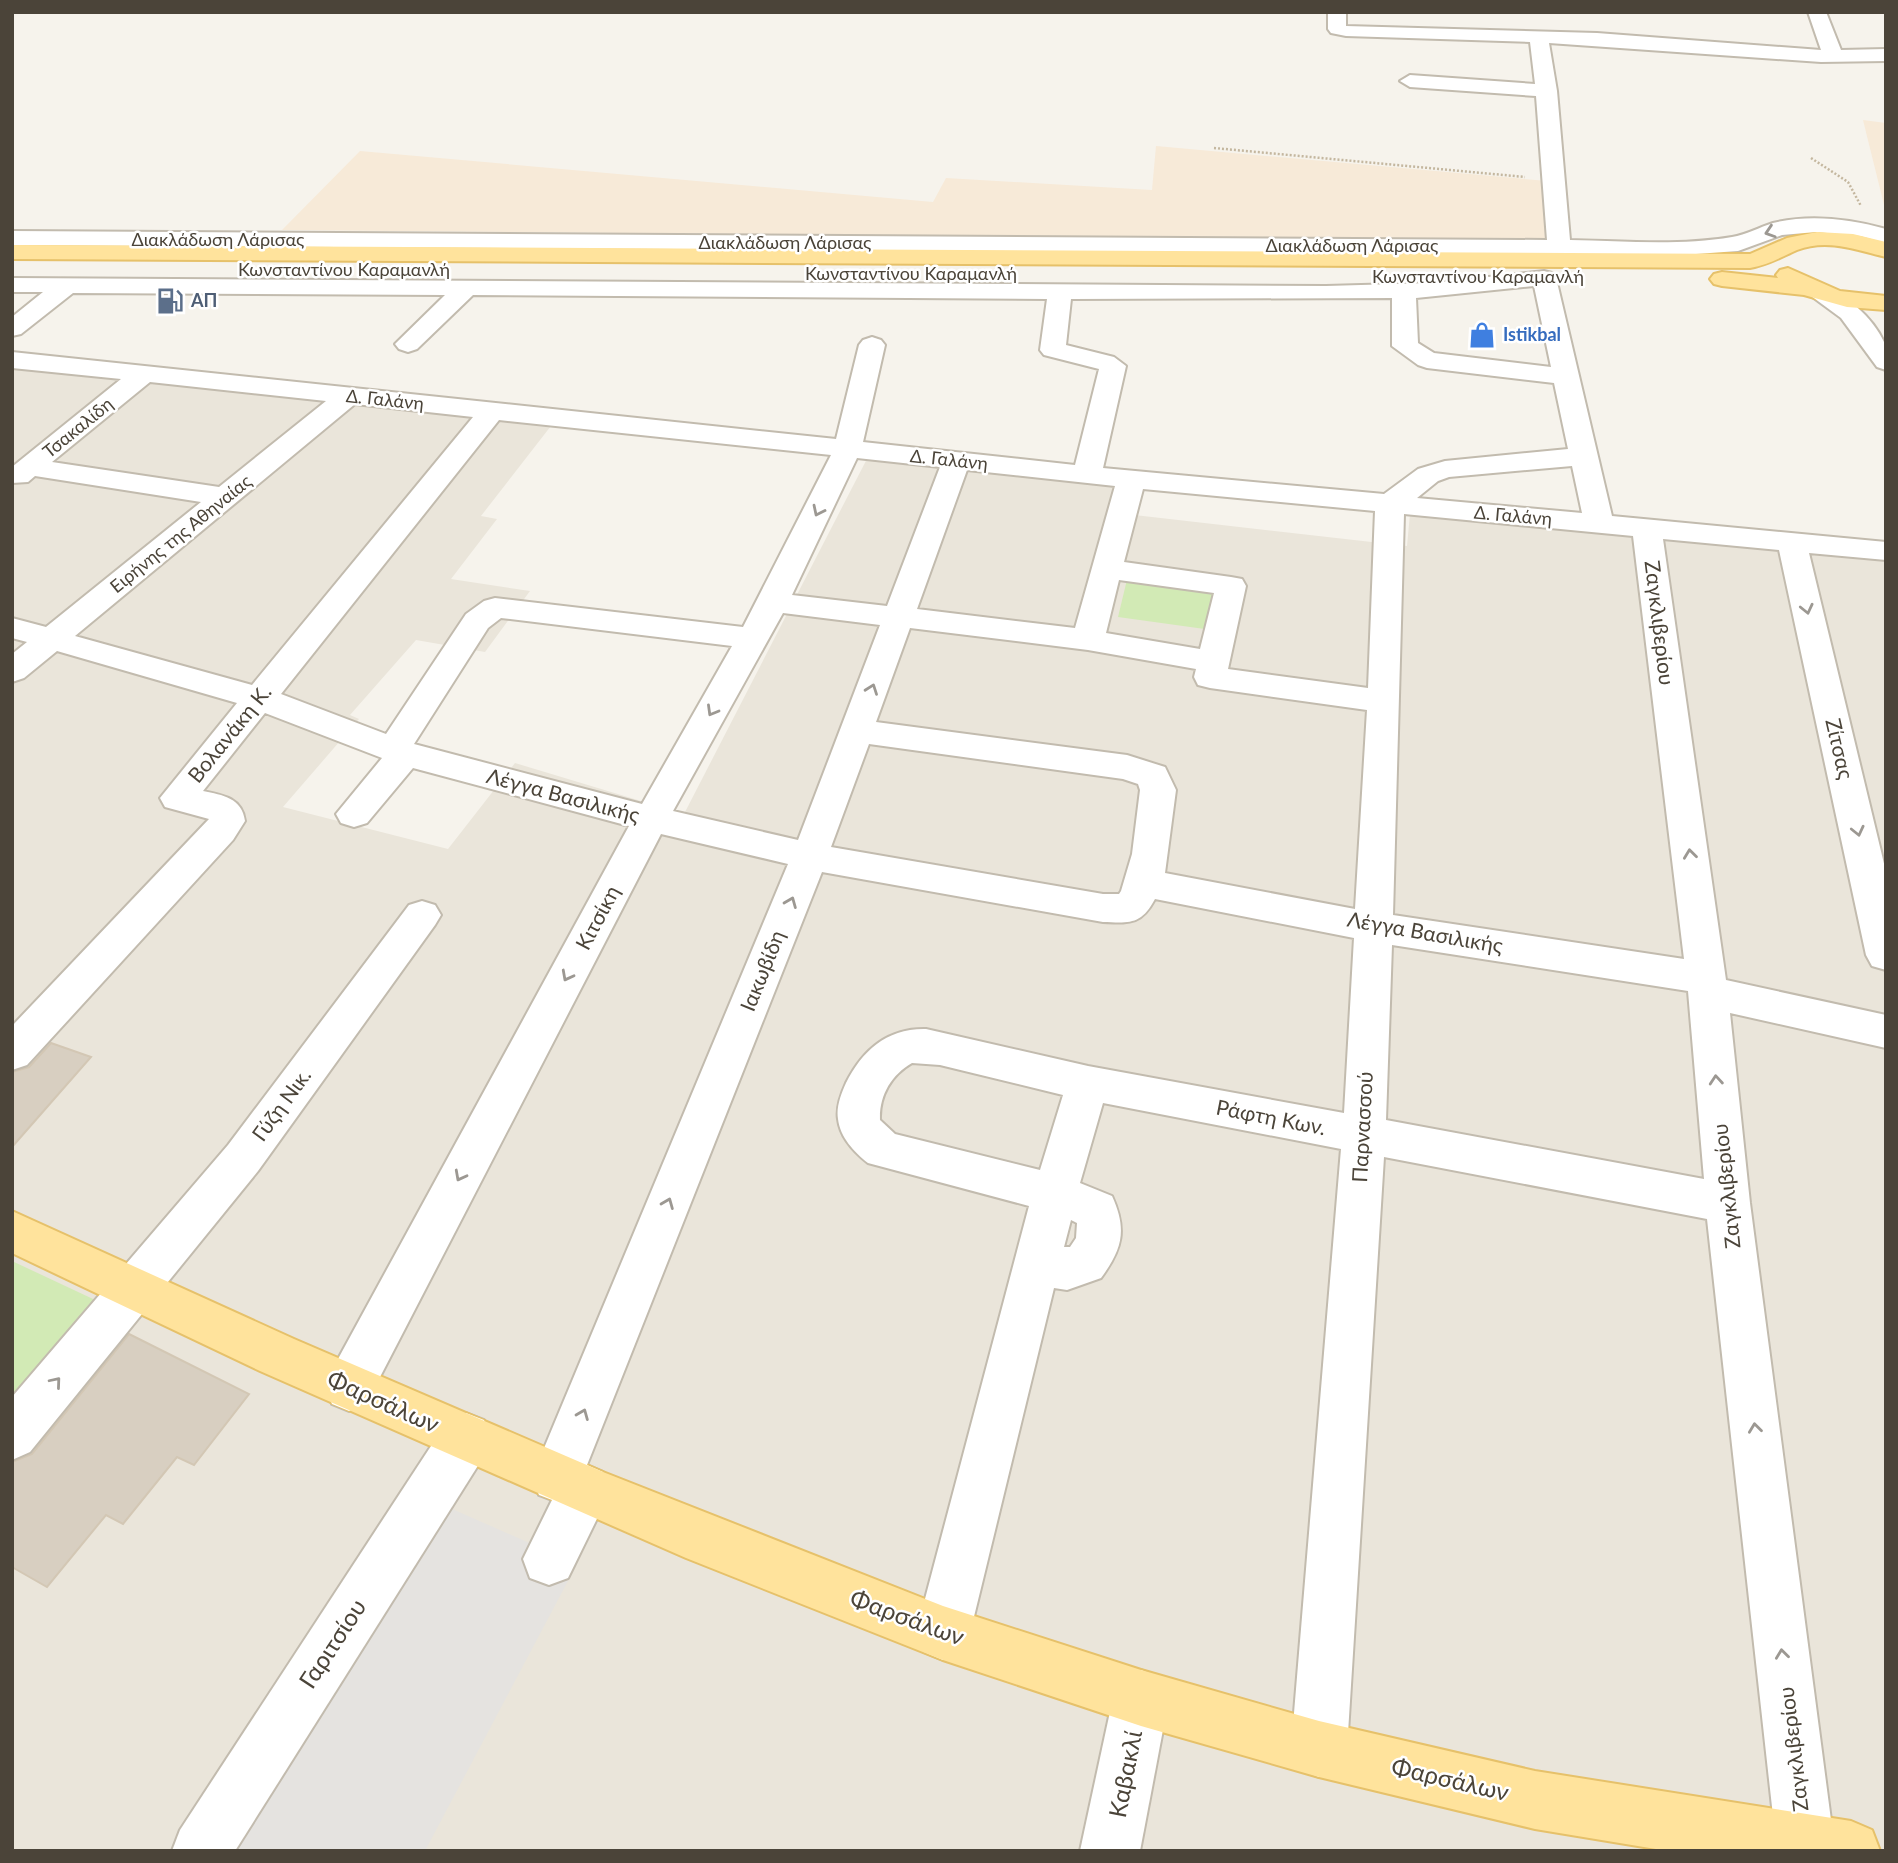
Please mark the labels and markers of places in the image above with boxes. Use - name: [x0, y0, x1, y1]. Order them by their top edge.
- fuel station icon: ΑΠ: [155, 286, 185, 316]
- place label: ΑΠ: [190, 289, 217, 311]
- shop icon: Istikbal: [1467, 320, 1497, 350]
- place label: Istikbal: [1503, 323, 1561, 345]

